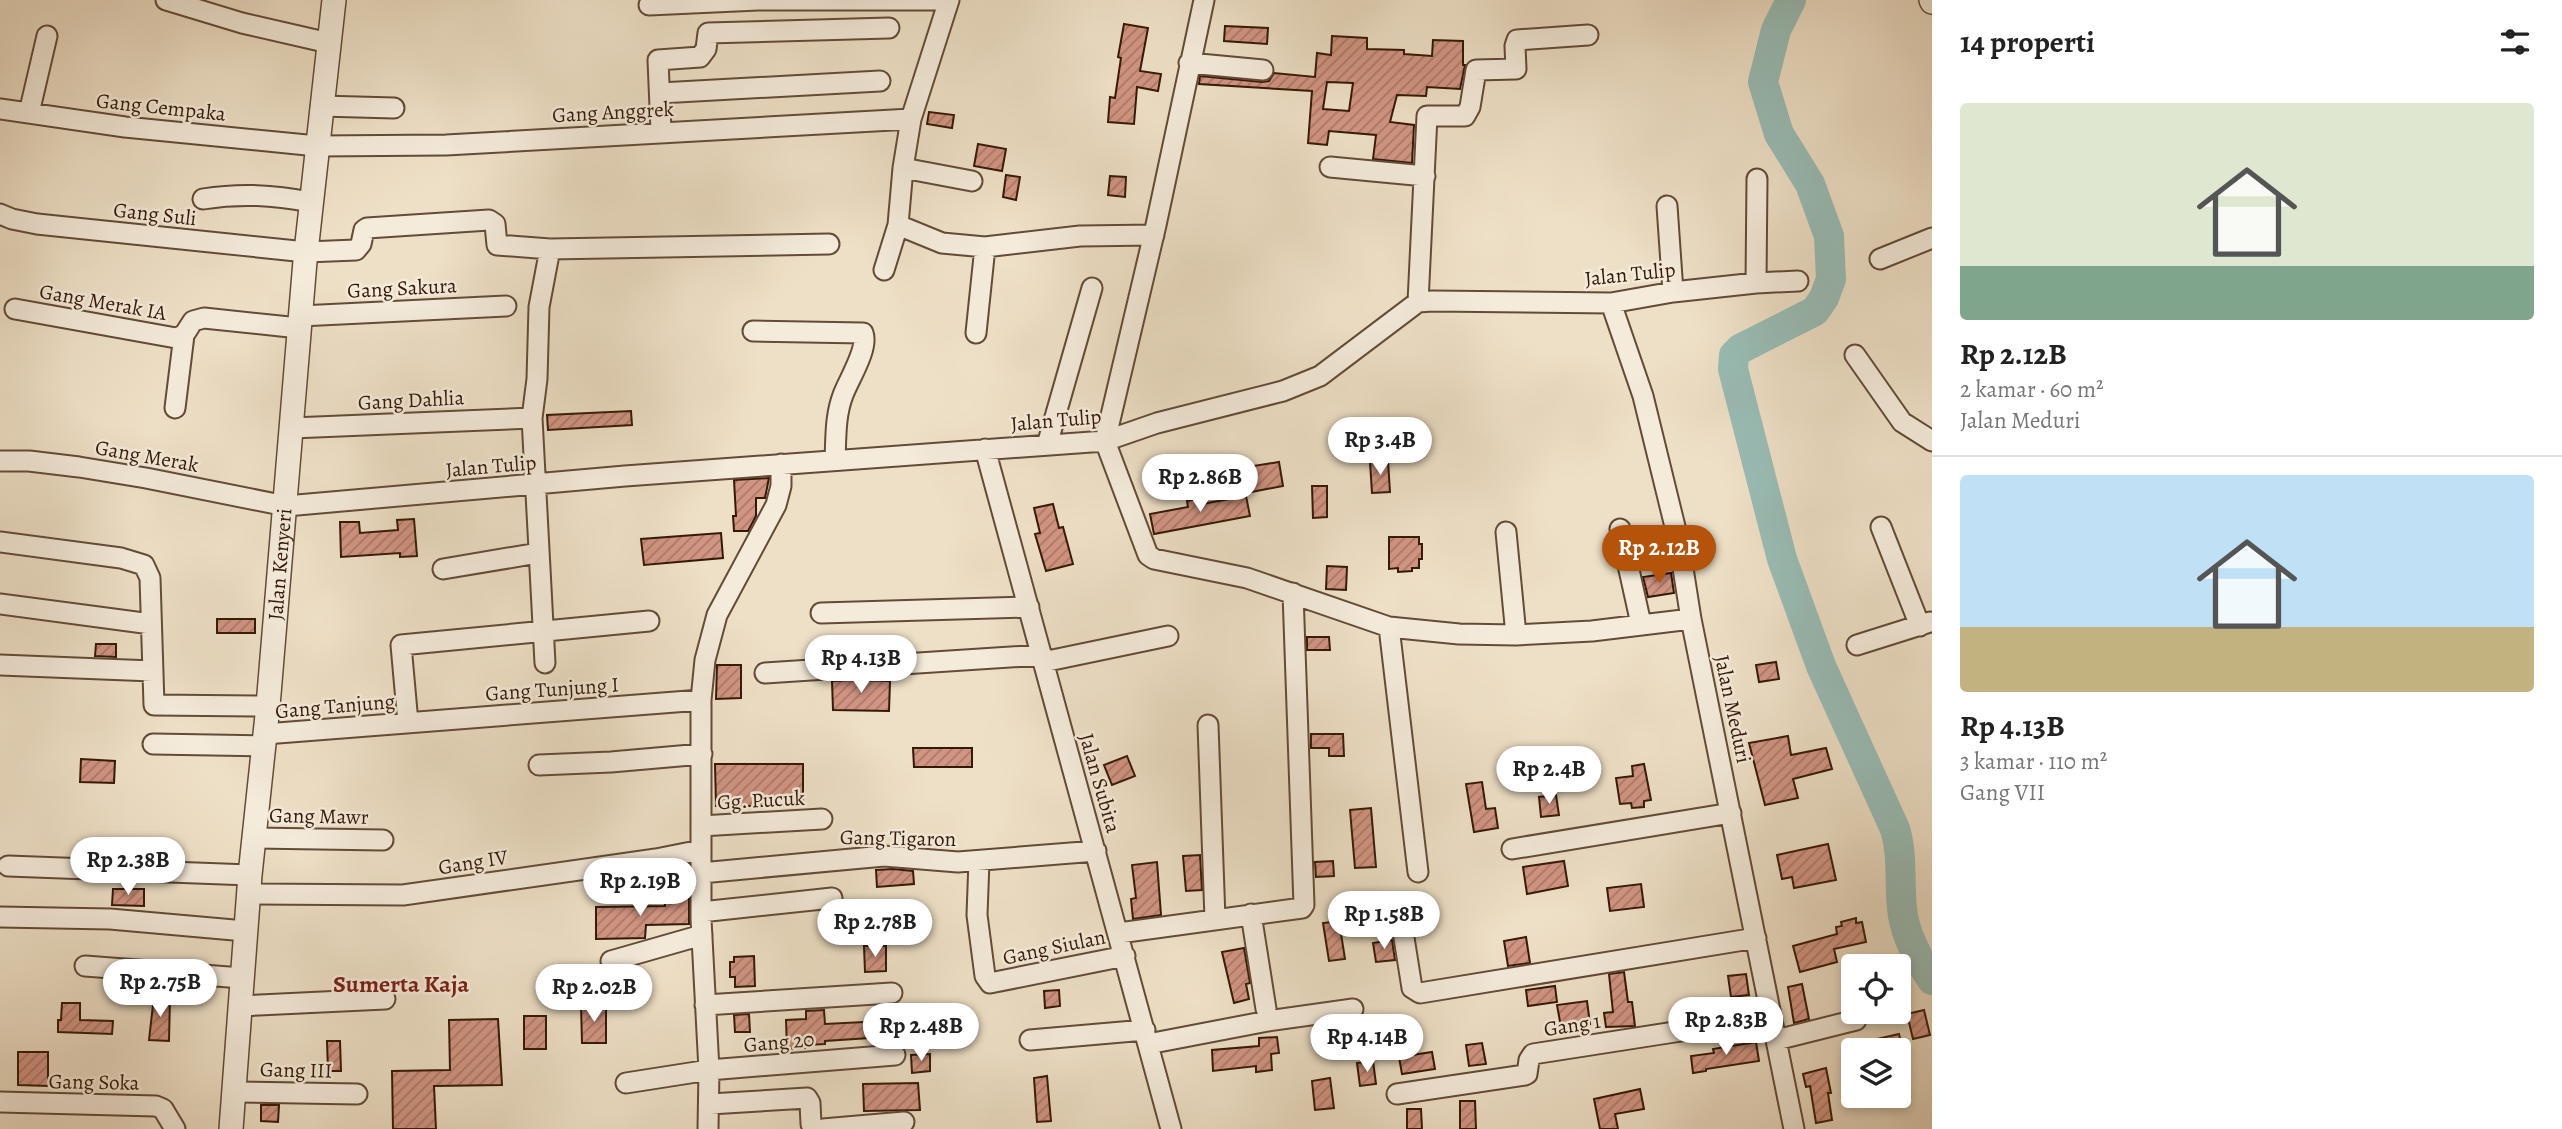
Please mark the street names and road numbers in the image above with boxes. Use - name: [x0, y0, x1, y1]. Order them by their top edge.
- street label: Gang Cempaka: [95, 86, 227, 128]
- street label: Gang Anggrek: [551, 95, 675, 129]
- street label: Gang Suli: [112, 196, 198, 232]
- street label: Jalan Tulip: [1583, 255, 1677, 293]
- street label: Gang Sakura: [346, 271, 458, 305]
- street label: Gang Merak IA: [37, 277, 169, 327]
- street label: Gang Dahlia: [357, 383, 465, 417]
- street label: Jalan Tulip: [1009, 402, 1103, 438]
- street label: Gang Merak: [93, 433, 201, 479]
- street label: Jalan Tulip: [444, 448, 538, 484]
- street label: Jalan Kenyeri: [261, 507, 298, 621]
- street label: Jalan Meduri: [1708, 652, 1758, 766]
- street label: Gang Tunjung I: [484, 670, 620, 708]
- street label: Gang Tanjung: [274, 687, 397, 725]
- street label: Jalan Subita: [1072, 730, 1128, 836]
- street label: Gg. Pucuk: [716, 784, 806, 816]
- street label: Gang Mawr: [269, 801, 369, 831]
- street label: Gang Tigaron: [840, 823, 956, 853]
- street label: Gang IV: [436, 843, 510, 881]
- street label: Gang Siulan: [1000, 922, 1108, 972]
- street label: Gang 1: [1542, 1007, 1602, 1043]
- street label: Gang 20: [742, 1025, 816, 1059]
- street label: Gang III: [260, 1055, 332, 1085]
- street label: Gang Soka: [48, 1067, 140, 1097]

